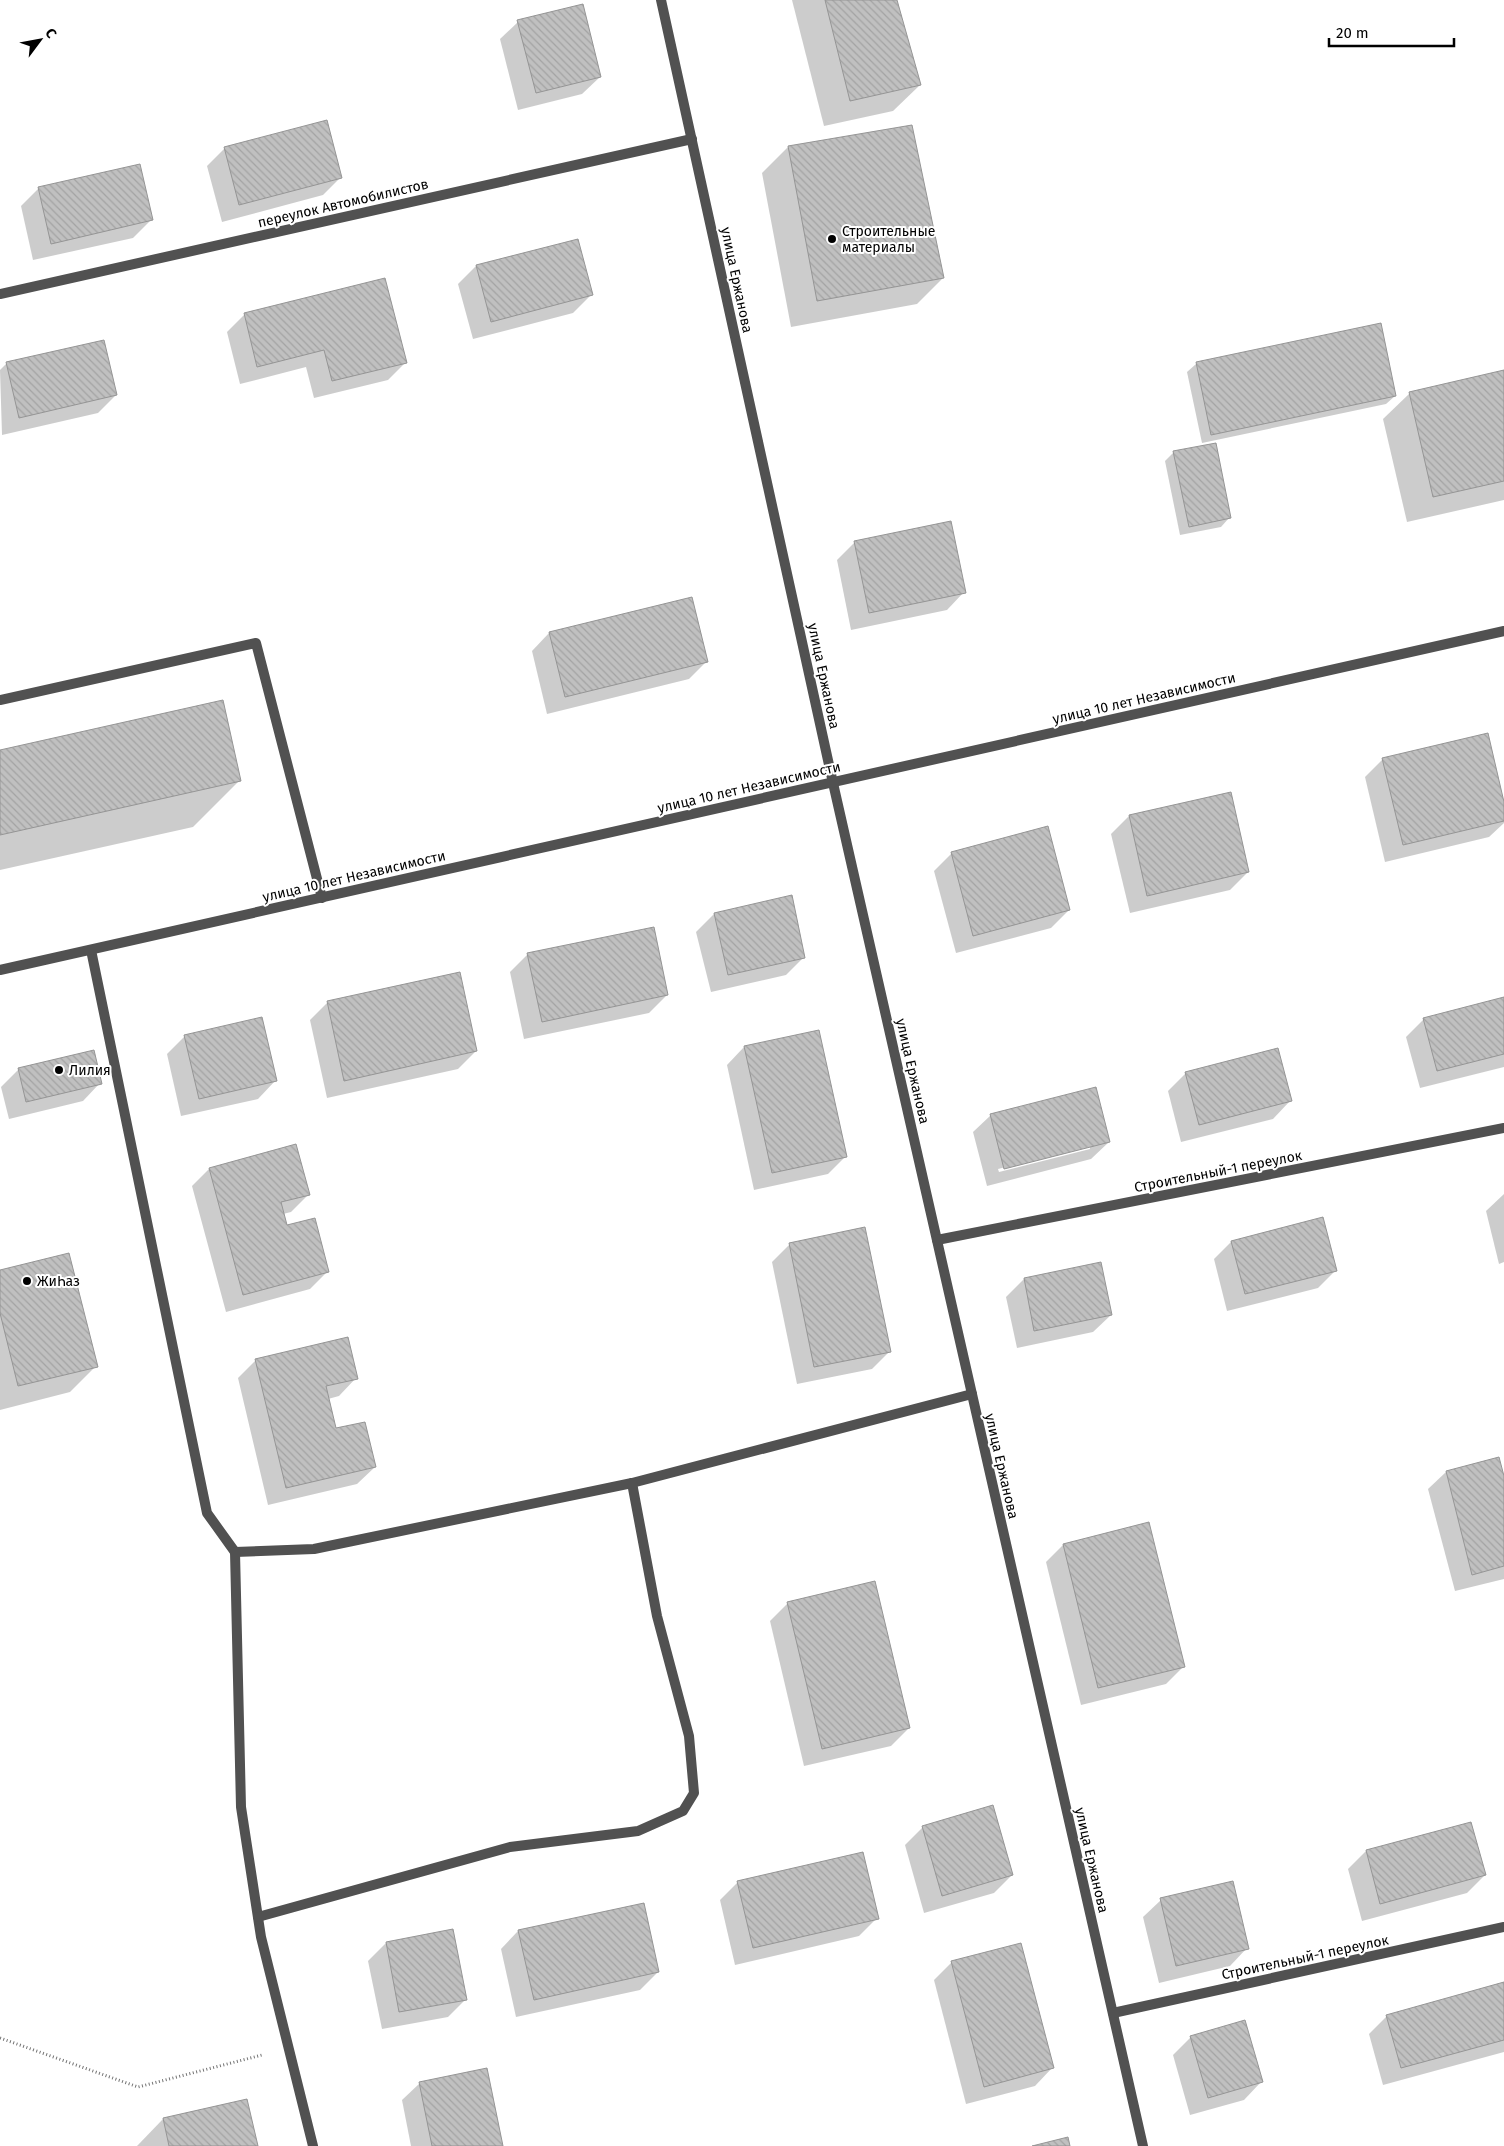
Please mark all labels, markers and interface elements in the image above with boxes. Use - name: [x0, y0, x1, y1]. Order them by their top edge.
- north arrow: [15, 15, 65, 65]
- scale bar: [1329, 15, 1454, 47]
- text: 20 m: [1336, 24, 1369, 42]
- text: С: [41, 25, 60, 41]
- street label: переулок Автомобилистов: [256, 176, 430, 231]
- place label: Строительные материалы: [842, 223, 935, 256]
- street label: улица Ержанова: [717, 226, 756, 335]
- marker: Строительные материалы: [826, 233, 838, 245]
- street label: улица Ержанова: [804, 622, 843, 731]
- street label: улица 10 лет Независимости: [1051, 669, 1237, 728]
- street label: улица 10 лет Независимости: [656, 758, 842, 817]
- street label: улица 10 лет Независимости: [261, 847, 447, 906]
- street label: улица Ержанова: [892, 1017, 933, 1126]
- place label: Лилия: [69, 1062, 111, 1079]
- marker: Лилия: [53, 1064, 65, 1076]
- street label: Строительный-1 переулок: [1133, 1147, 1304, 1196]
- place label: ЖиҺаз: [37, 1273, 80, 1290]
- marker: ЖиҺаз: [21, 1275, 33, 1287]
- street label: улица Ержанова: [981, 1412, 1022, 1521]
- street label: улица Ержанова: [1071, 1806, 1112, 1915]
- street label: Строительный-1 переулок: [1220, 1931, 1391, 1984]

